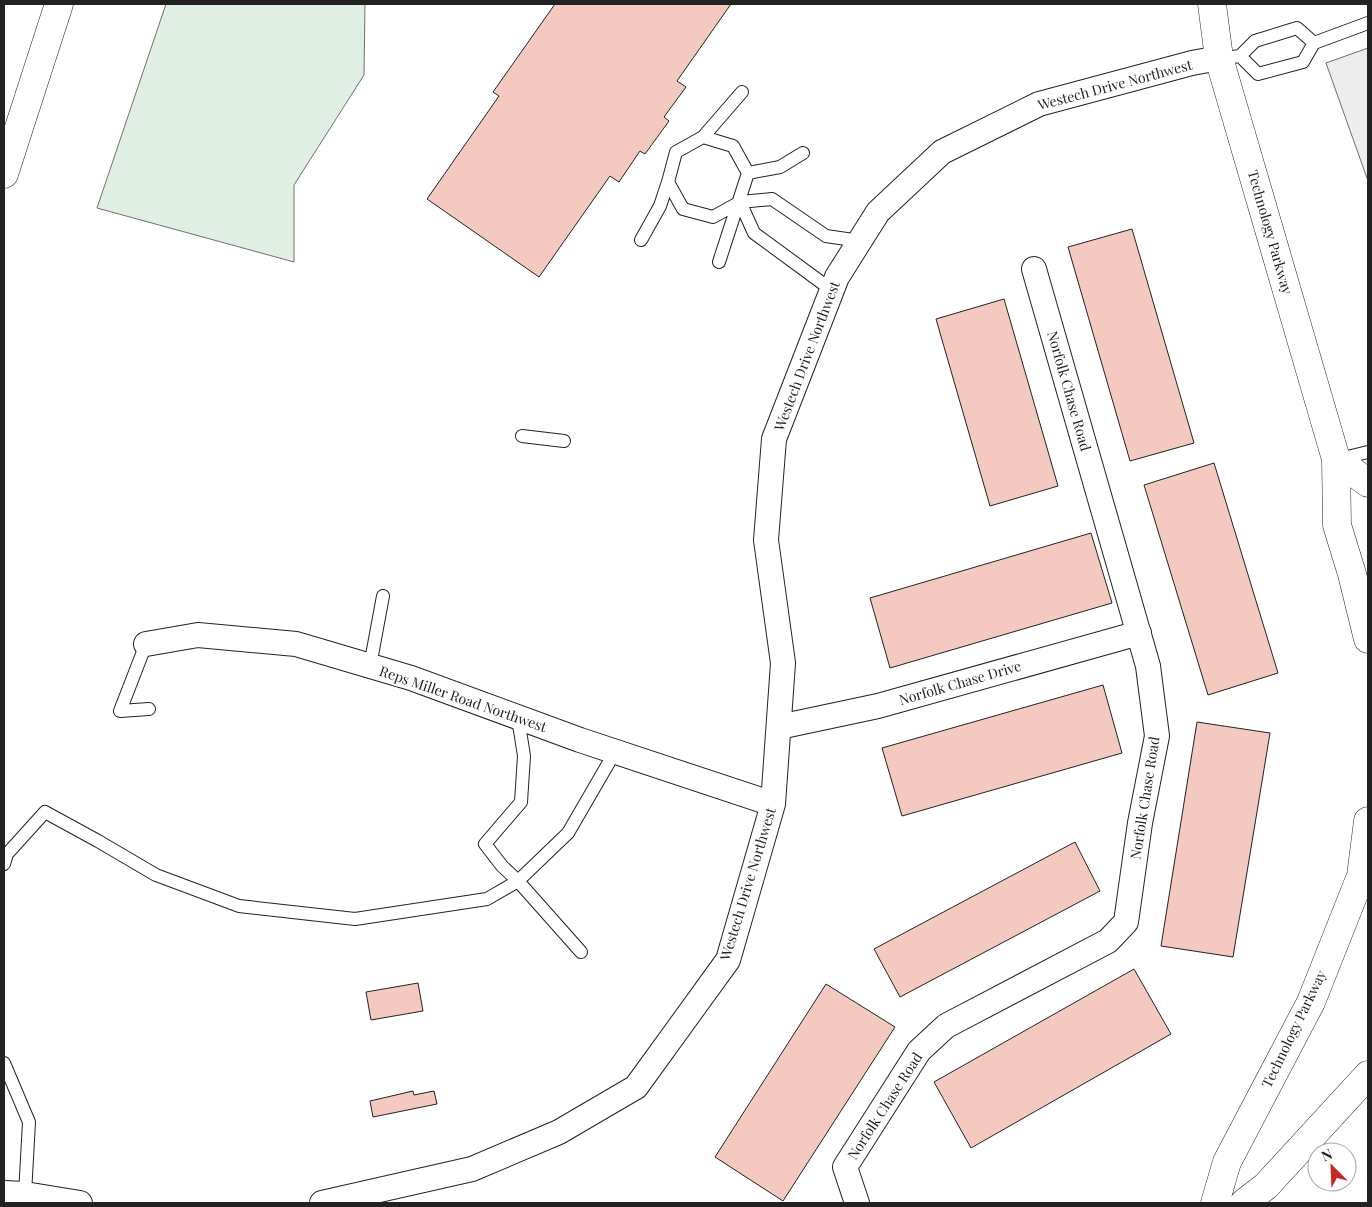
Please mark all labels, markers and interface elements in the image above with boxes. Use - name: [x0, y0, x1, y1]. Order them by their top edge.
- street label: Westech Drive Northwest: [1035, 55, 1195, 115]
- street label: Technology Parkway: [1244, 168, 1297, 296]
- street label: Westech Drive Northwest: [769, 277, 844, 434]
- street label: Norfolk Chase Road: [1043, 329, 1096, 453]
- street label: Norfolk Chase Drive: [897, 656, 1023, 709]
- street label: Reps Miller Road Northwest: [377, 661, 550, 736]
- street label: Norfolk Chase Road: [1125, 735, 1164, 861]
- street label: Westech Drive Northwest: [715, 804, 780, 964]
- street label: Technology Parkway: [1257, 967, 1330, 1091]
- street label: Norfolk Chase Road: [843, 1049, 926, 1163]
- north arrow: [1307, 1142, 1357, 1192]
- text: N: [1318, 1144, 1335, 1165]

